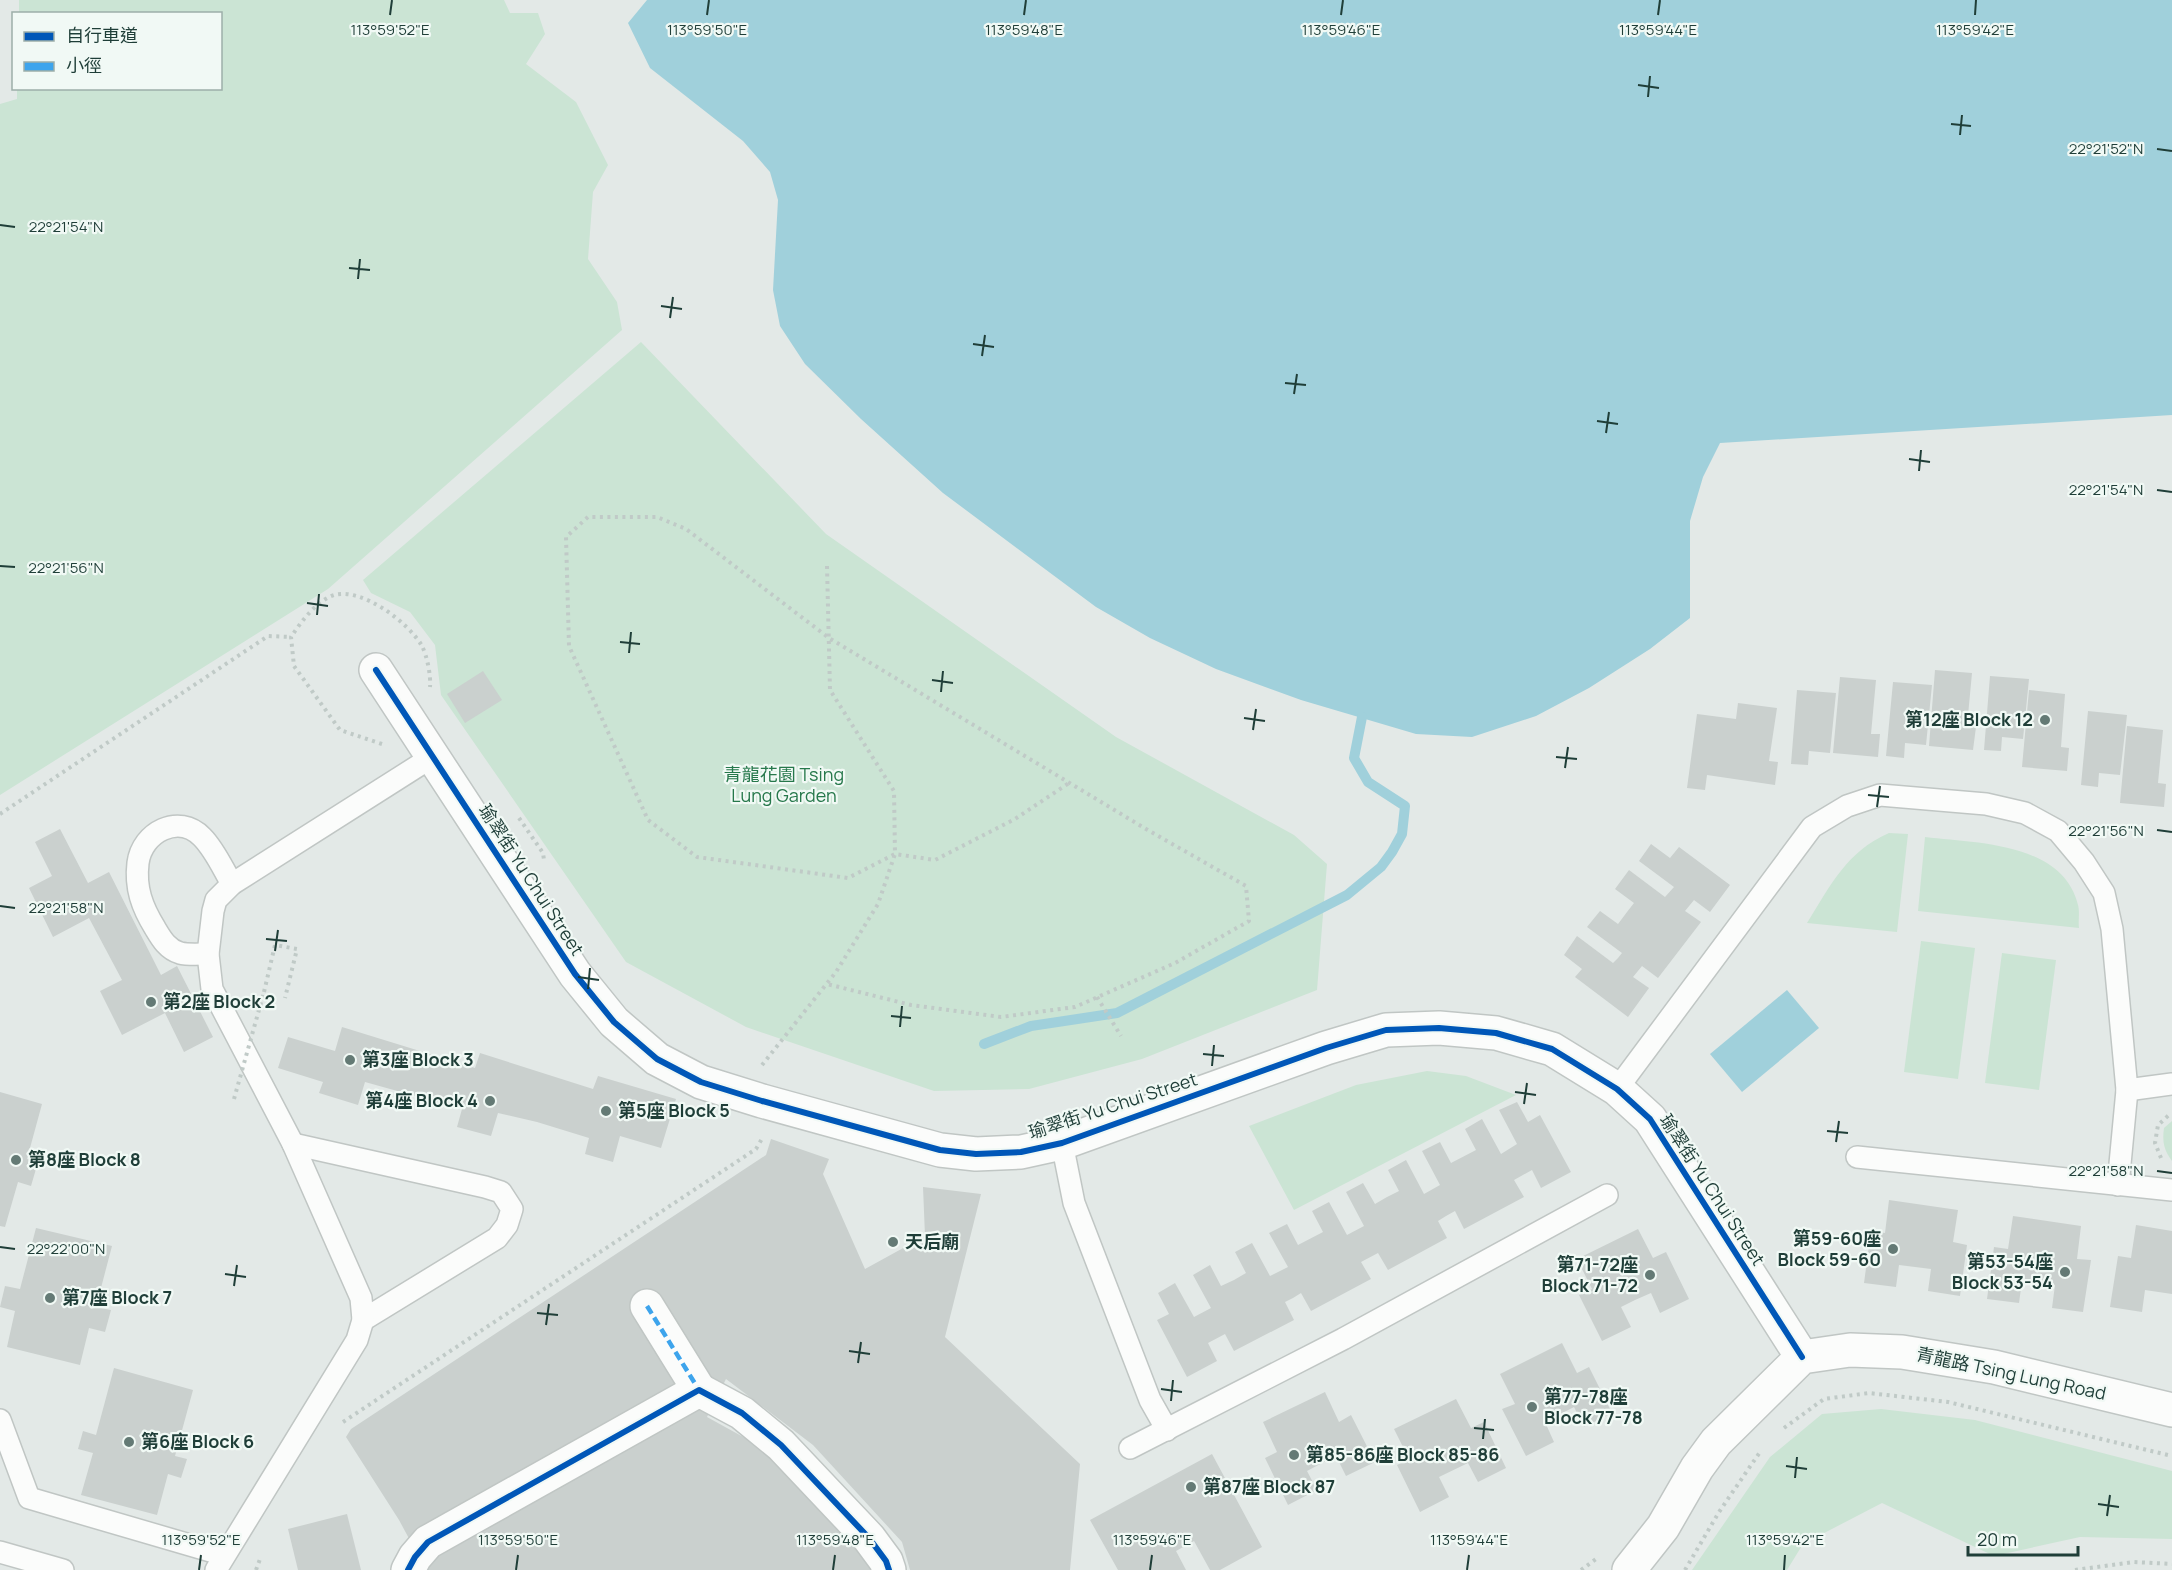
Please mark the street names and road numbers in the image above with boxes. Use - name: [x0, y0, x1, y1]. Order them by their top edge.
- street label: 瑜翠街 Yu Chui Street: [474, 799, 590, 960]
- street label: 瑜翠街 Yu Chui Street: [1025, 1066, 1200, 1144]
- street label: 瑜翠街 Yu Chui Street: [1655, 1109, 1771, 1270]
- street label: 青龍路 Tsing Lung Road: [1914, 1341, 2108, 1405]

